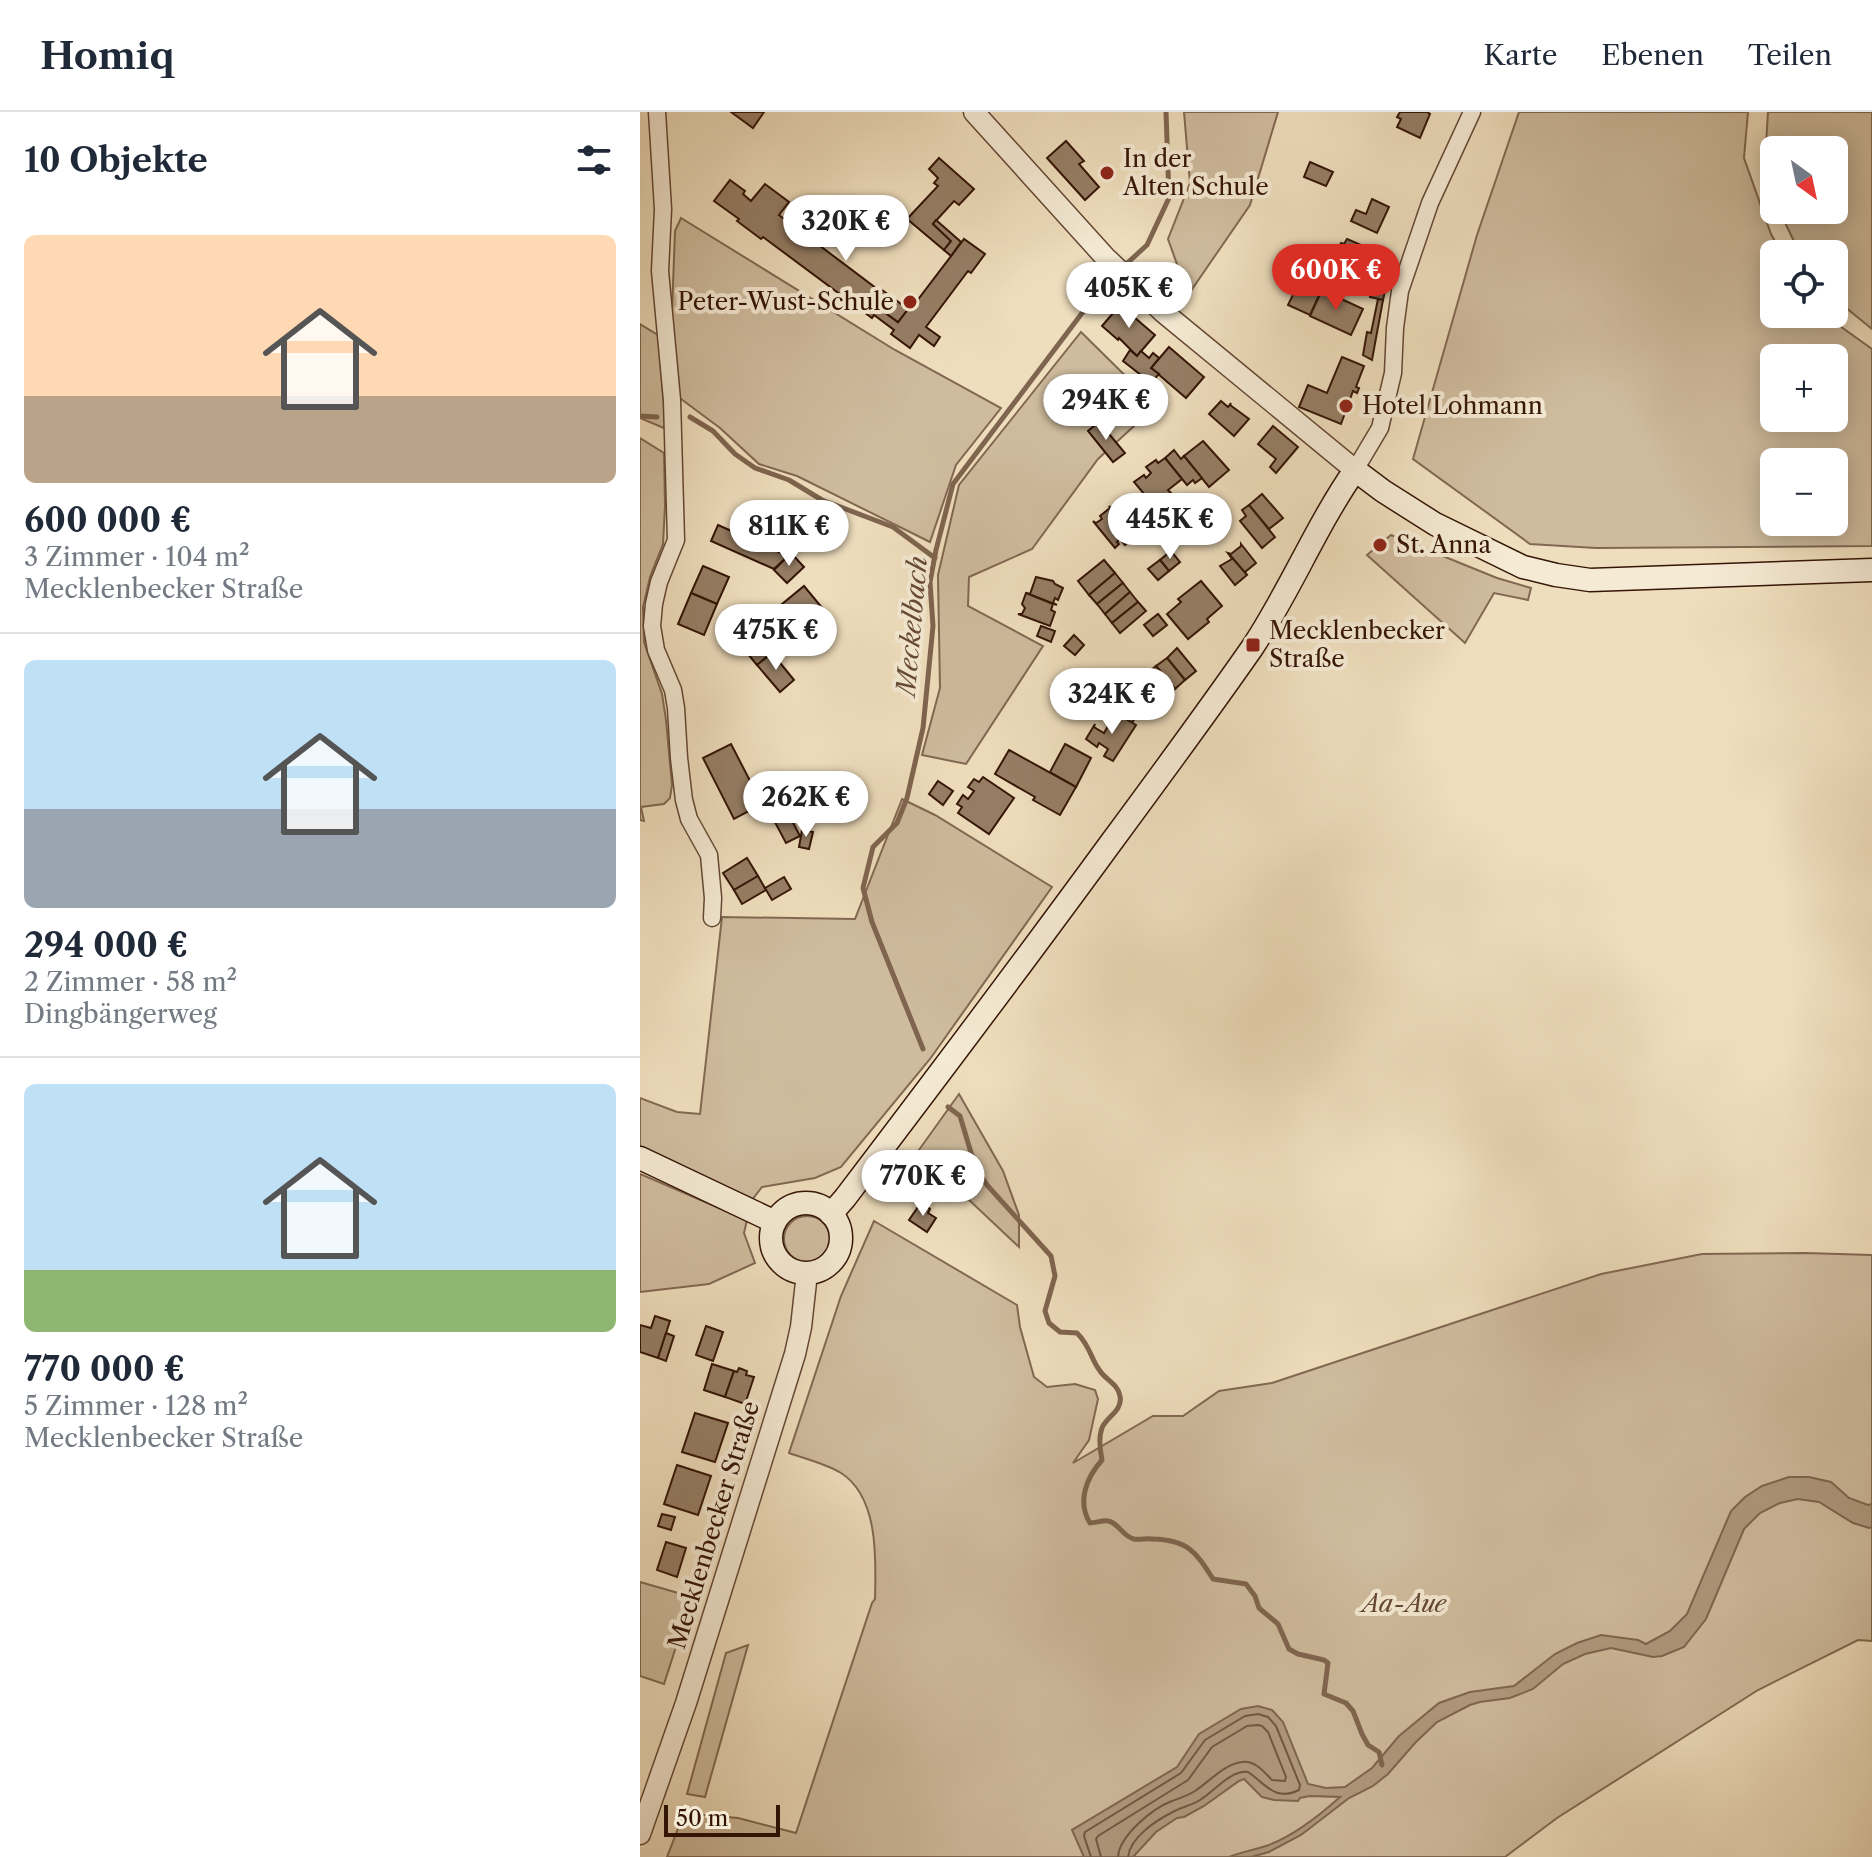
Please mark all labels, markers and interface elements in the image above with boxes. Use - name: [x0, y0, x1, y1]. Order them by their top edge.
- text: Homiq: [40, 32, 174, 79]
- text: Karte: [1483, 38, 1557, 72]
- text: Ebenen: [1601, 38, 1704, 72]
- text: Teilen: [1748, 38, 1832, 72]
- north arrow: [1760, 136, 1848, 224]
- map controls: [1760, 136, 1848, 536]
- icon: filters: [572, 138, 616, 182]
- text: 10 Objekte: [24, 139, 208, 181]
- place label: In der Alten Schule: [1122, 144, 1269, 201]
- marker: In der Alten Schule: [1098, 164, 1116, 182]
- pin: 320K €: [781, 195, 911, 263]
- text: 320K €: [801, 205, 891, 237]
- button: locate: [1760, 240, 1848, 328]
- pin: 600K €: [1271, 244, 1401, 312]
- text: 600K €: [1290, 254, 1382, 286]
- pin: 405K €: [1064, 262, 1194, 330]
- text: 405K €: [1084, 272, 1174, 304]
- icon: home: [248, 287, 392, 431]
- place label: Peter-Wust-Schule: [678, 287, 894, 316]
- marker: Peter-Wust-Schule: [901, 293, 919, 311]
- button: +: [1760, 344, 1848, 432]
- pin: 294K €: [1041, 374, 1171, 442]
- text: 294K €: [1061, 384, 1151, 416]
- place label: Hotel Lohmann: [1362, 391, 1543, 420]
- marker: Hotel Lohmann: [1337, 397, 1355, 415]
- button: −: [1760, 448, 1848, 536]
- pin: 445K €: [1105, 493, 1235, 561]
- text: 600 000 €: [24, 499, 191, 541]
- pin: 811K €: [724, 500, 854, 568]
- text: 445K €: [1126, 503, 1214, 535]
- text: 811K €: [748, 510, 830, 542]
- place label: St. Anna: [1396, 530, 1491, 559]
- marker: St. Anna: [1371, 536, 1389, 554]
- text: 3 Zimmer · 104 m²: [24, 541, 250, 573]
- water label: Meckelbach: [890, 555, 934, 700]
- text: Mecklenbecker Straße: [24, 573, 303, 605]
- pin: 475K €: [711, 604, 841, 672]
- text: 475K €: [733, 614, 819, 646]
- place label: Mecklenbecker Straße: [1269, 616, 1445, 673]
- marker: Mecklenbecker Straße: [1244, 636, 1262, 654]
- pin: 324K €: [1047, 668, 1177, 736]
- text: 324K €: [1068, 678, 1156, 710]
- icon: home: [248, 712, 392, 856]
- pin: 262K €: [741, 771, 871, 839]
- text: 262K €: [761, 781, 851, 813]
- text: 294 000 €: [24, 924, 188, 966]
- text: 2 Zimmer · 58 m²: [24, 966, 237, 998]
- text: Dingbängerweg: [24, 998, 217, 1030]
- icon: home: [248, 1136, 392, 1280]
- pin: 770K €: [858, 1150, 988, 1218]
- text: 770K €: [880, 1160, 966, 1192]
- text: 770 000 €: [24, 1348, 185, 1390]
- text: 5 Zimmer · 128 m²: [24, 1390, 248, 1422]
- street label: Mecklenbecker Straße: [662, 1397, 765, 1652]
- text: Mecklenbecker Straße: [24, 1422, 303, 1454]
- park label: Aa-Aue: [1358, 1589, 1448, 1618]
- scale bar: [664, 1801, 780, 1837]
- text: 50 m: [676, 1805, 728, 1832]

